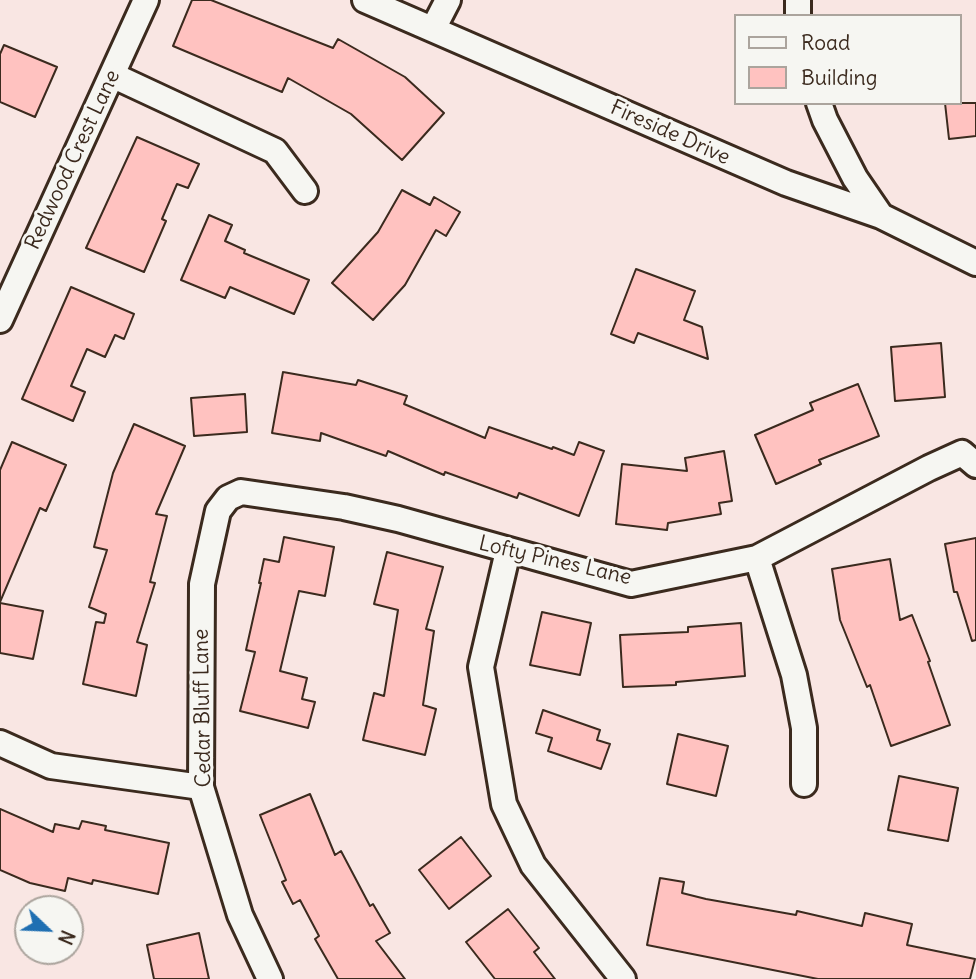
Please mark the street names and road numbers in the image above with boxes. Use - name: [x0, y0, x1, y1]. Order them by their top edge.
- street label: Redwood Crest Lane: [20, 66, 126, 254]
- street label: Fireside Drive: [606, 95, 734, 171]
- street label: Lofty Pines Lane: [476, 531, 634, 591]
- street label: Cedar Bluff Lane: [189, 628, 217, 788]

